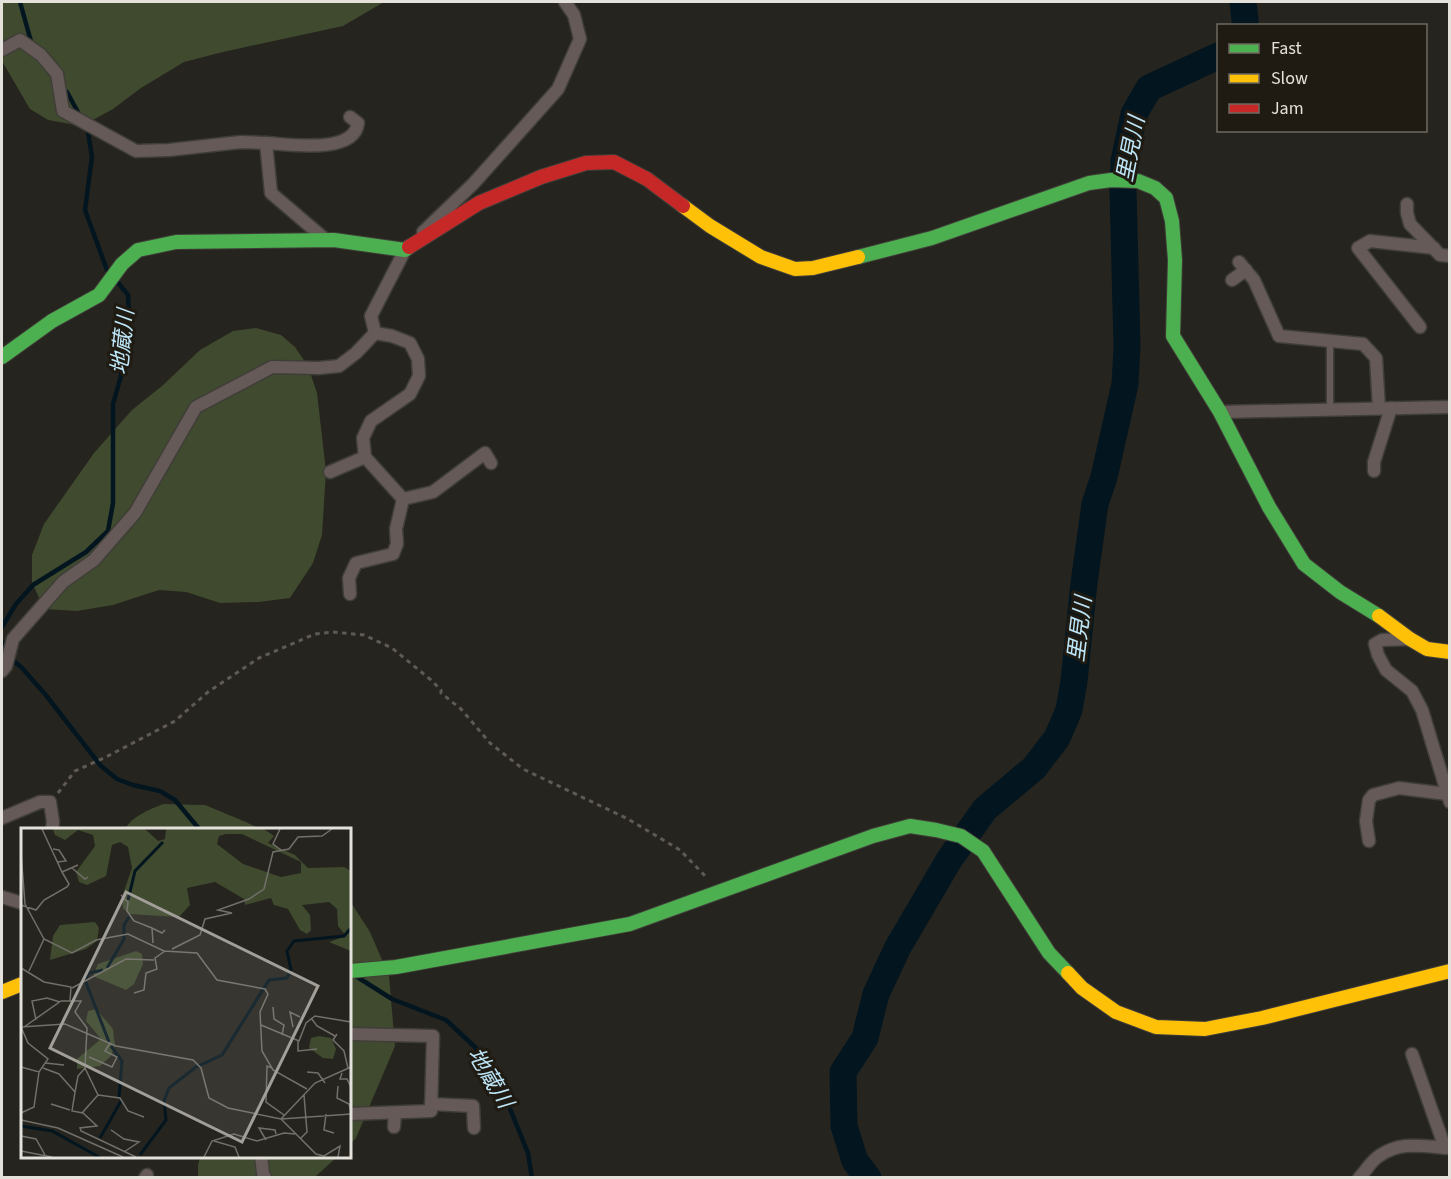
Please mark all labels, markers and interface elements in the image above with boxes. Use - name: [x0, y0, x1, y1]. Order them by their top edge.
- legend: [1217, 24, 1427, 132]
- text: Fast: [1271, 36, 1302, 61]
- text: Slow: [1271, 66, 1308, 91]
- text: Jam: [1271, 96, 1304, 121]
- water label: 里見川: [1109, 112, 1153, 184]
- water label: 地蔵川: [104, 306, 143, 376]
- water label: 里見川: [1060, 592, 1100, 664]
- inset map: [21, 828, 351, 1158]
- water label: 地蔵川: [459, 1041, 522, 1116]

